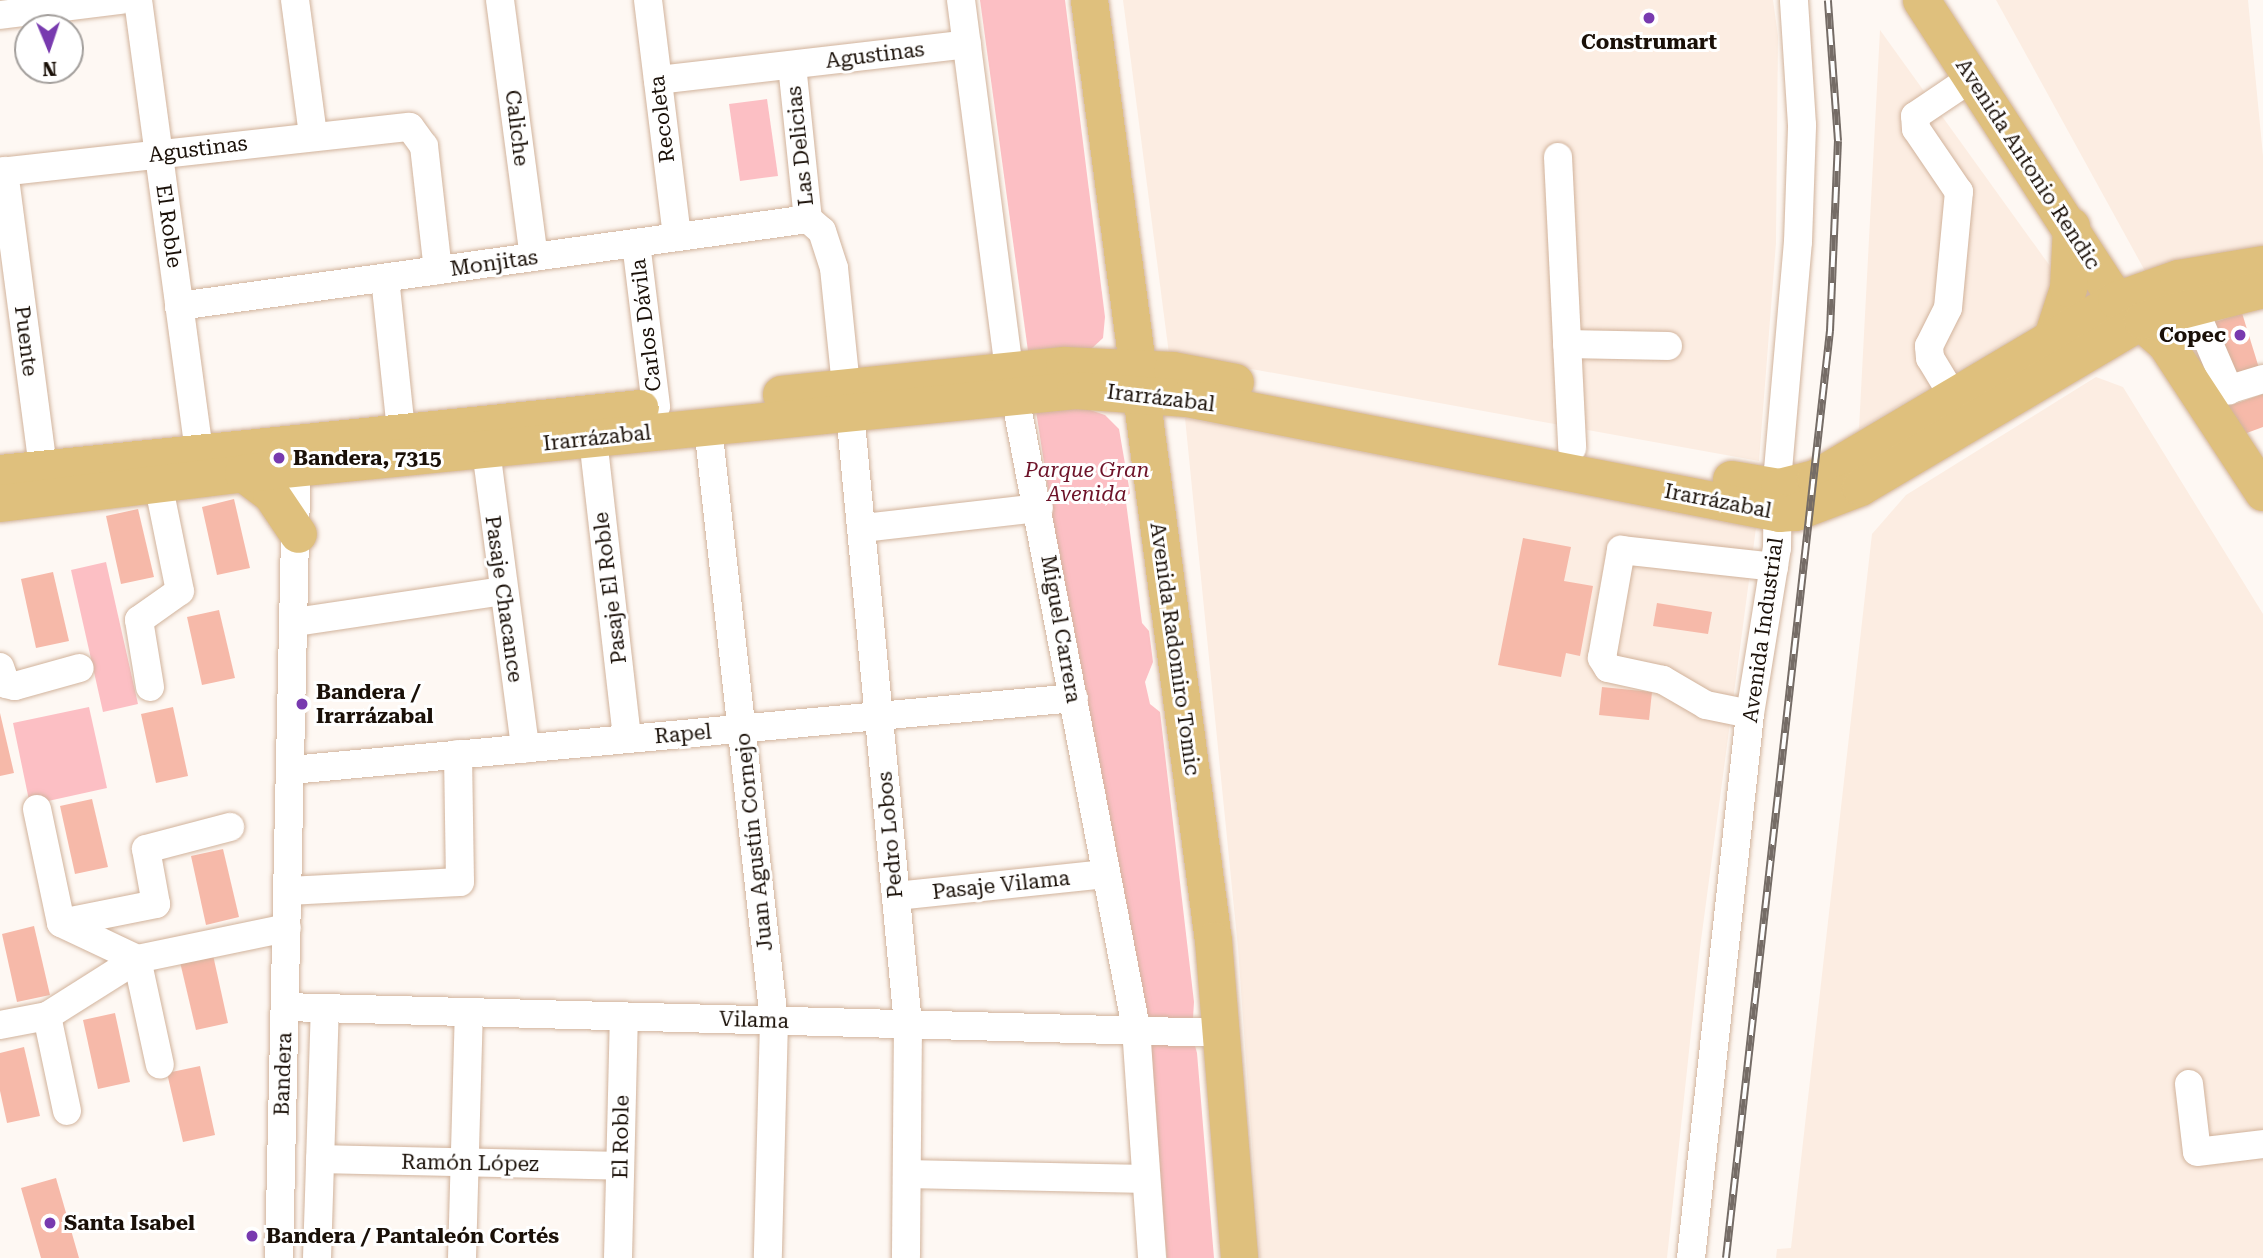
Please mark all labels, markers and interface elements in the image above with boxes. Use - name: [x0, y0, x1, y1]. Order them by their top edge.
- marker: Construmart: [1641, 10, 1657, 26]
- north arrow: [14, 14, 84, 84]
- place label: Construmart: [1581, 29, 1717, 55]
- street label: Agustinas: [824, 36, 926, 74]
- street label: Avenida Antonio Rendic: [1950, 54, 2106, 274]
- text: N: [42, 57, 57, 80]
- street label: Recoleta: [644, 74, 680, 164]
- street label: Las Delicias: [781, 85, 819, 207]
- street label: Caliche: [500, 89, 534, 167]
- street label: Agustinas: [147, 130, 249, 168]
- street label: El Roble: [151, 183, 187, 269]
- street label: Monjitas: [449, 244, 539, 282]
- street label: Carlos Dávila: [625, 257, 667, 393]
- street label: Puente: [9, 304, 43, 378]
- place label: Copec: [2159, 322, 2226, 348]
- marker: Copec: [2232, 327, 2248, 343]
- street label: Irarrázabal: [1106, 379, 1216, 417]
- street label: Irarrázabal: [542, 420, 652, 456]
- place label: Bandera, 7315: [293, 445, 442, 471]
- marker: Bandera, 7315: [271, 450, 287, 466]
- park label: Parque Gran Avenida: [1024, 457, 1150, 507]
- street label: Irarrázabal: [1662, 478, 1774, 524]
- street label: Pasaje El Roble: [588, 511, 632, 665]
- street label: Pasaje Chacance: [480, 514, 528, 684]
- street label: Avenida Radomiro Tomic: [1145, 521, 1205, 777]
- street label: Avenida Industrial: [1738, 536, 1788, 724]
- street label: Miguel Carrera: [1036, 553, 1086, 705]
- place label: Bandera / Irarrázabal: [316, 679, 433, 729]
- marker: Bandera / Irarrázabal: [294, 696, 310, 712]
- street label: Rapel: [653, 719, 713, 749]
- street label: Juan Agustín Cornejo: [730, 732, 778, 952]
- street label: Pedro Lobos: [872, 771, 908, 899]
- street label: Pasaje Vilama: [931, 865, 1071, 905]
- street label: Vilama: [719, 1006, 789, 1034]
- street label: Bandera: [269, 1032, 297, 1116]
- street label: El Roble: [608, 1095, 634, 1179]
- street label: Ramón López: [401, 1149, 539, 1177]
- place label: Santa Isabel: [64, 1210, 195, 1236]
- marker: Santa Isabel: [42, 1215, 58, 1231]
- place label: Bandera / Pantaleón Cortés: [266, 1223, 559, 1249]
- marker: Bandera / Pantaleón Cortés: [244, 1228, 260, 1244]

